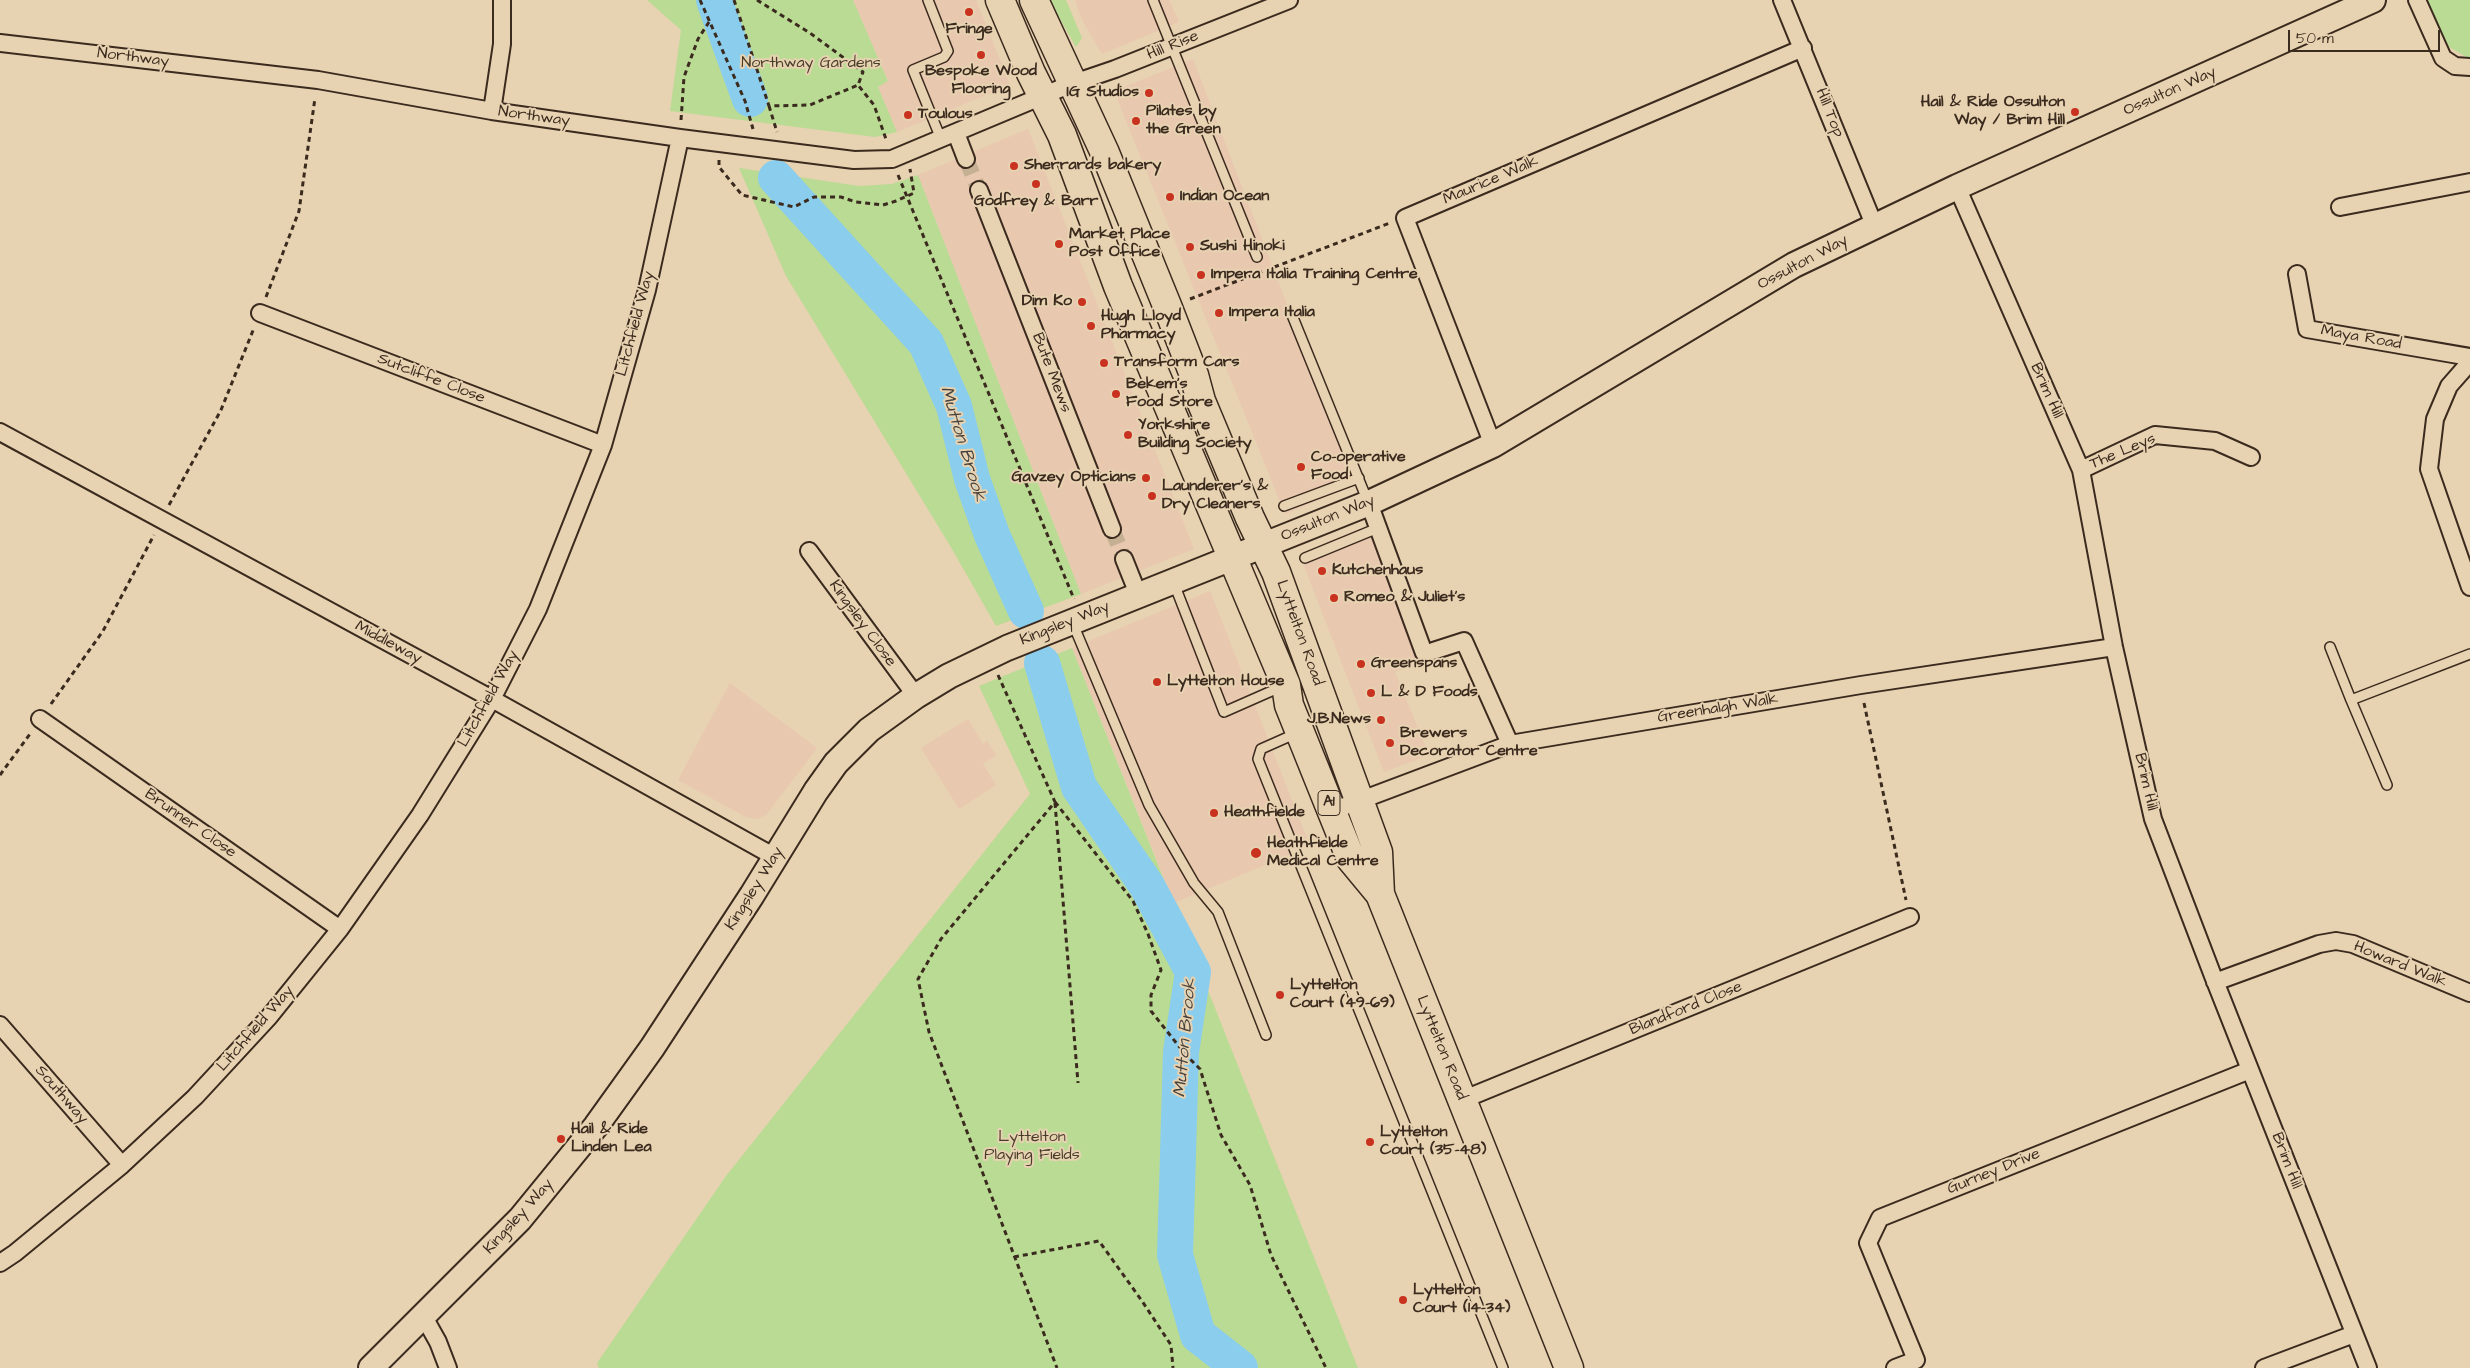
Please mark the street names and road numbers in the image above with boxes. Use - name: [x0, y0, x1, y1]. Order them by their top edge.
- street label: Hill Rise: [1144, 27, 1202, 65]
- street label: Northway: [96, 44, 170, 72]
- street label: Ossulton Way: [2121, 63, 2219, 121]
- street label: Hill Top: [1810, 86, 1848, 140]
- street label: Northway: [497, 102, 571, 132]
- street label: Maurice Walk: [1441, 152, 1541, 210]
- street label: Ossulton Way: [1755, 231, 1851, 295]
- street label: Litchfield Way: [613, 270, 659, 378]
- street label: Maya Road: [2319, 321, 2403, 355]
- street label: Bute Mews: [1027, 330, 1075, 416]
- street label: Sutcliffe Close: [375, 350, 487, 408]
- street label: Brim Hill: [2025, 360, 2067, 422]
- street label: The Leys: [2087, 430, 2159, 474]
- street label: Ossulton Way: [1278, 492, 1378, 546]
- street label: Kingsley Close: [824, 577, 900, 671]
- street label: Lyttelton Road: [1271, 578, 1327, 688]
- street label: Kingsley Way: [1017, 597, 1113, 651]
- street label: Middleway: [351, 617, 425, 669]
- street label: Litchfield Way: [454, 647, 524, 751]
- street label: Greenhalgh Walk: [1656, 690, 1780, 728]
- street label: Brim Hill: [2129, 751, 2161, 813]
- street label: Brunner Close: [140, 785, 240, 863]
- road number: A1: [1318, 790, 1340, 816]
- street label: Kingsley Way: [722, 844, 788, 934]
- street label: Howard Walk: [2351, 938, 2449, 992]
- street label: Blandford Close: [1627, 978, 1745, 1040]
- street label: Litchfield Way: [213, 982, 299, 1076]
- street label: Lyttelton Road: [1411, 993, 1471, 1103]
- street label: Southway: [30, 1062, 92, 1128]
- street label: Brim Hill: [2267, 1130, 2305, 1192]
- street label: Gurney Drive: [1945, 1145, 2043, 1199]
- street label: Kingsley Way: [480, 1175, 558, 1259]

